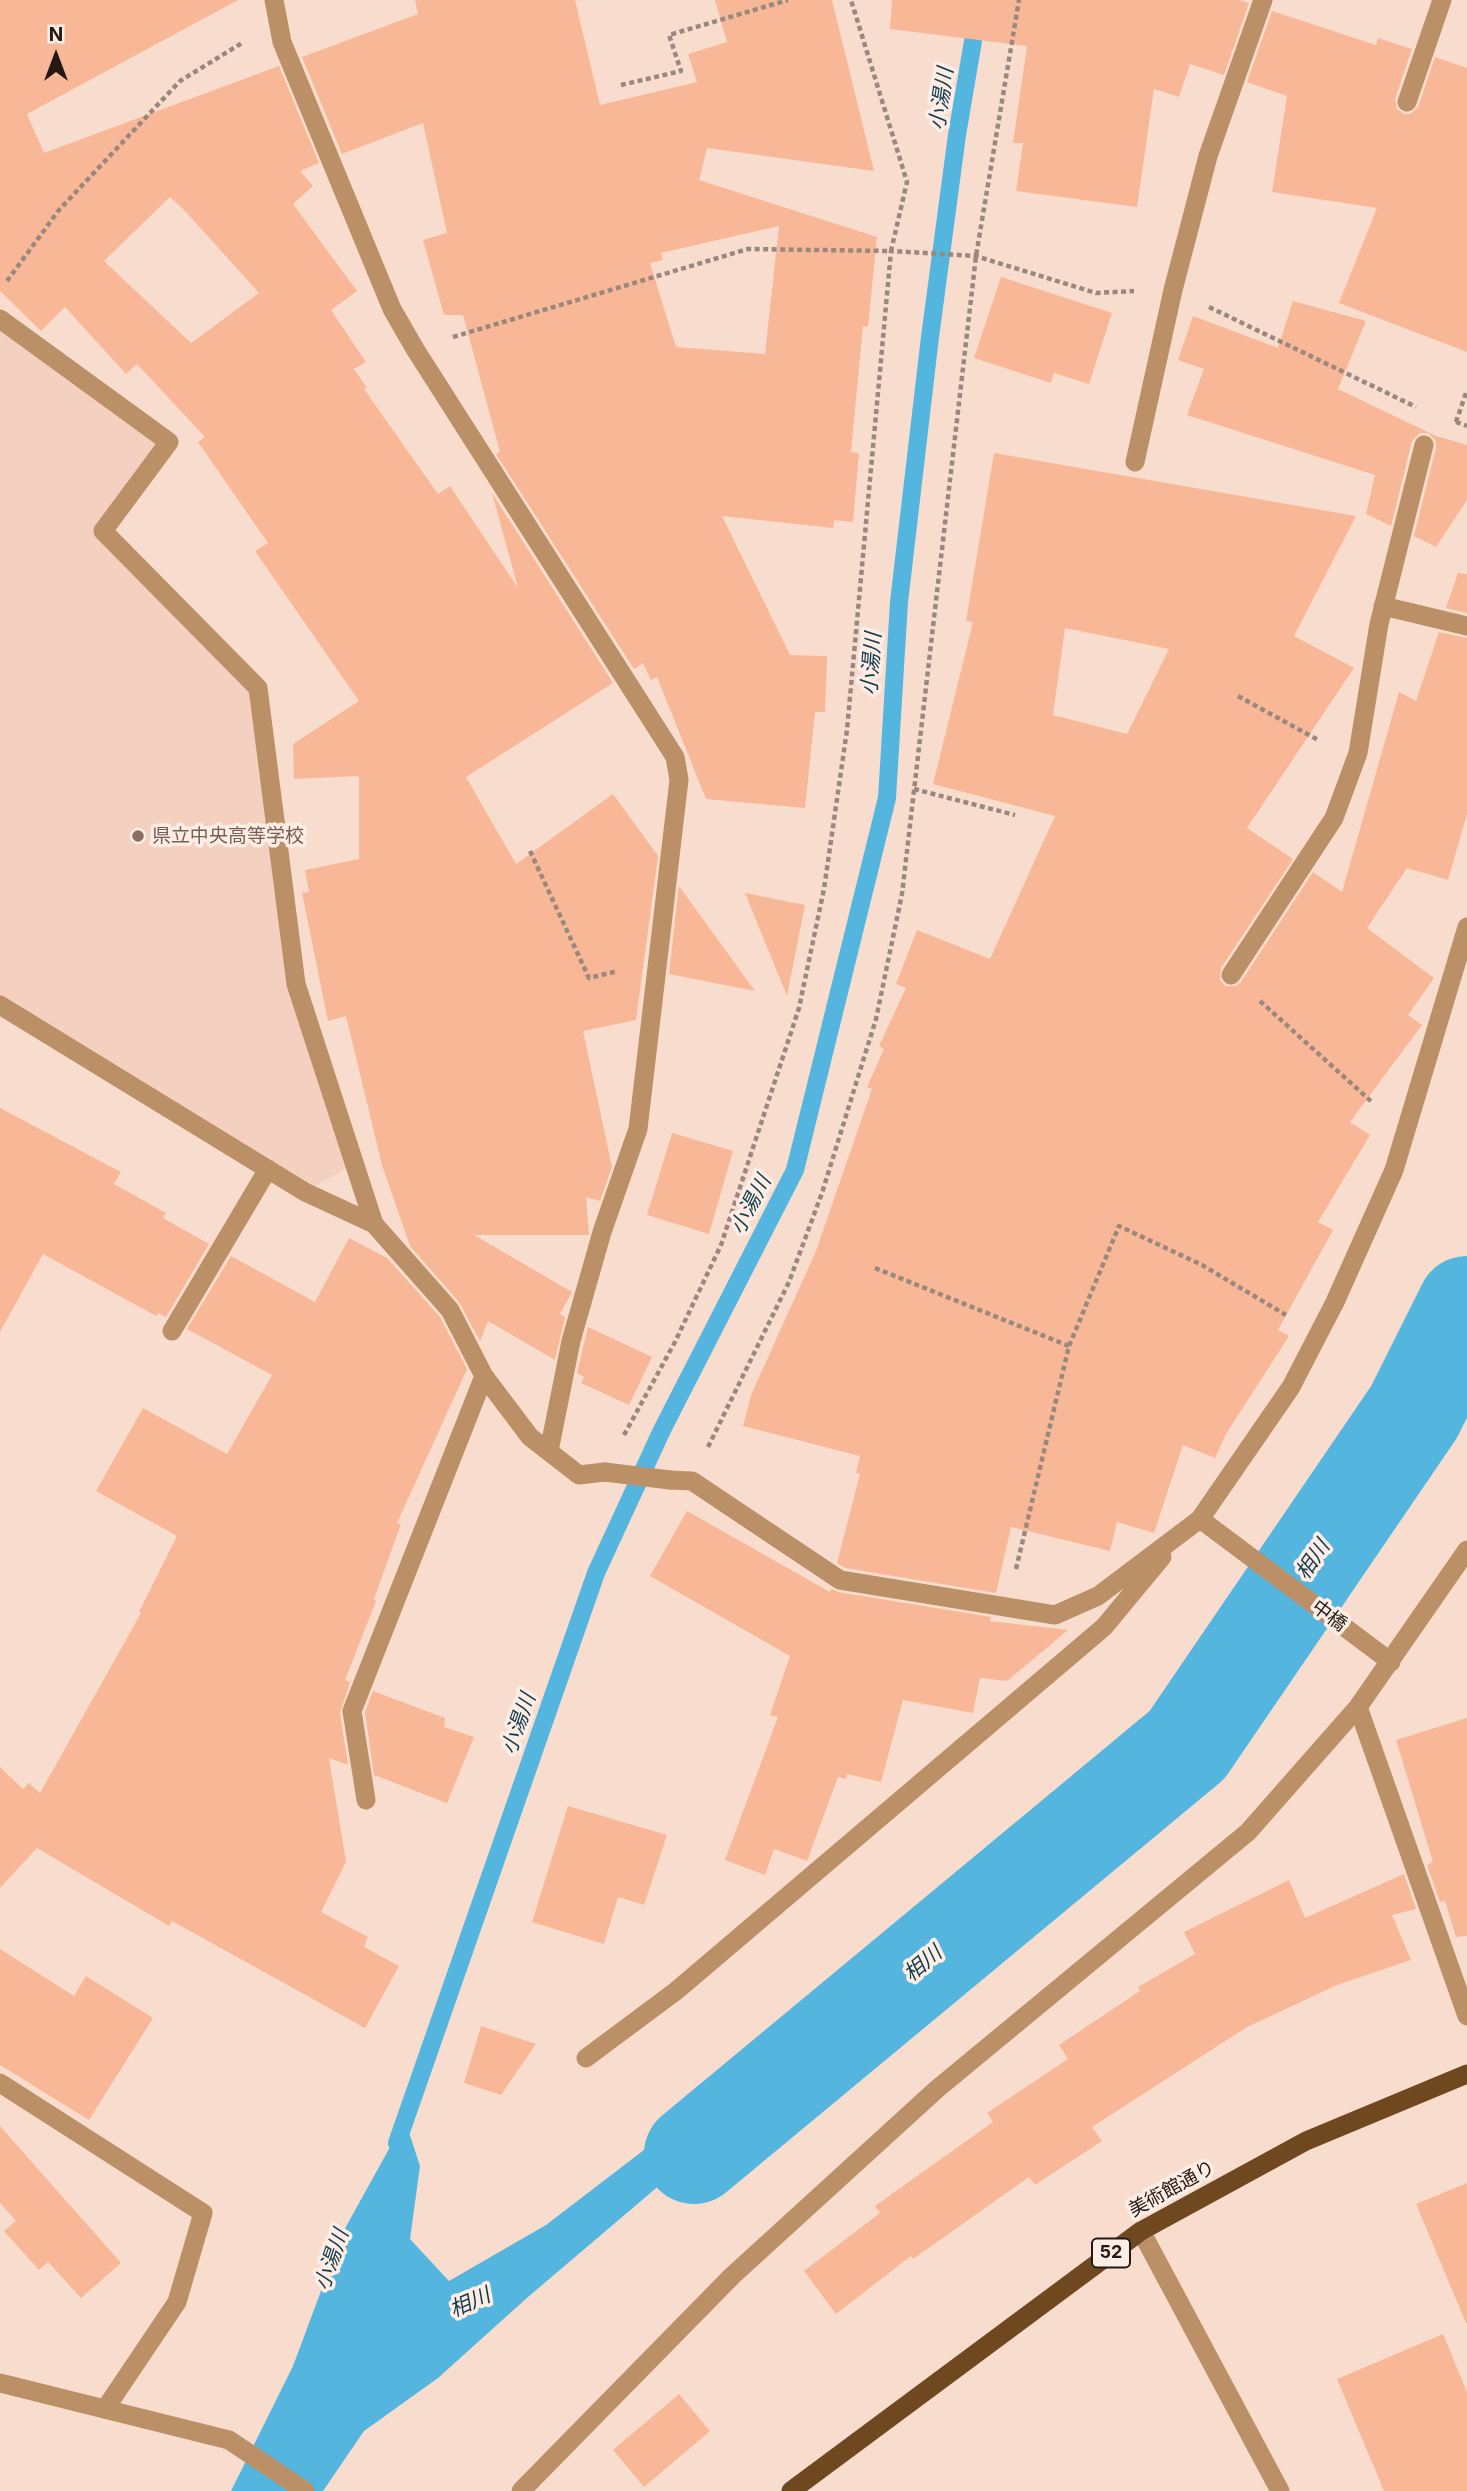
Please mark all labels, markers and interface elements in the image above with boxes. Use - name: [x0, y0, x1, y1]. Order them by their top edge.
- north arrow: [21, 21, 91, 91]
- text: N: [49, 23, 63, 46]
- water label: 小湯川: [925, 66, 959, 132]
- water label: 小湯川: [857, 632, 887, 696]
- place label: 県立中央高等学校: [152, 825, 304, 847]
- marker: 県立中央高等学校: [130, 828, 146, 844]
- water label: 小湯川: [725, 1171, 777, 1239]
- water label: 相川: [1291, 1536, 1335, 1584]
- street label: 中橋: [1307, 1595, 1351, 1637]
- water label: 小湯川: [497, 1690, 541, 1758]
- water label: 相川: [899, 1941, 947, 1987]
- street label: 美術館通り: [1125, 2156, 1219, 2222]
- water label: 小湯川: [310, 2226, 354, 2294]
- road number: 52: [1092, 2238, 1130, 2267]
- water label: 相川: [446, 2283, 494, 2323]

